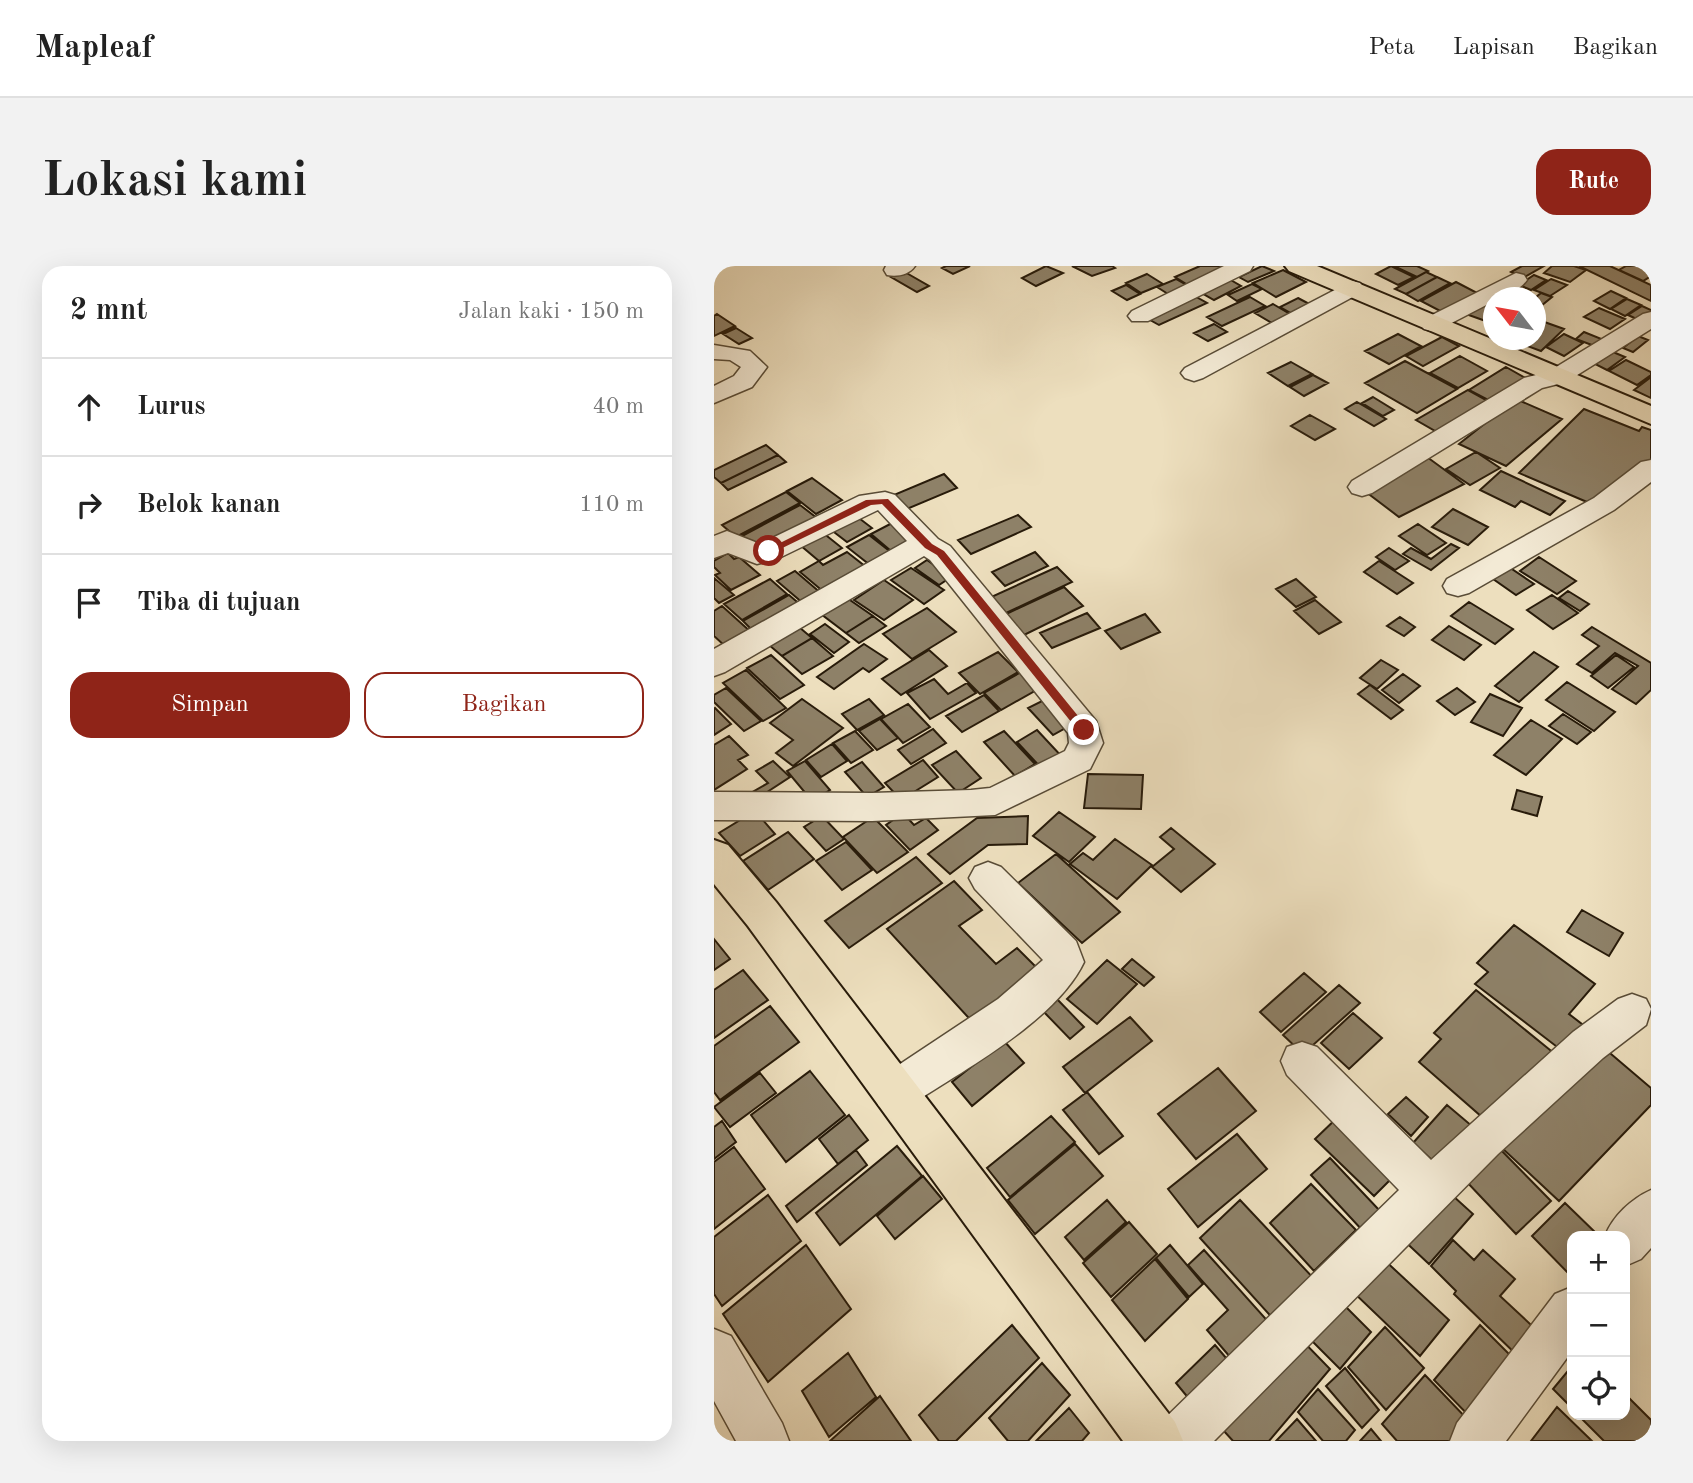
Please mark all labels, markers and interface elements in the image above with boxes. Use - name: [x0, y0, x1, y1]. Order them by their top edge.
- text: Mapleaf: [35, 32, 153, 65]
- text: Peta: [1368, 36, 1415, 60]
- text: Lapisan: [1453, 36, 1535, 60]
- text: Bagikan: [1573, 36, 1658, 60]
- button: Rute: [1536, 149, 1651, 215]
- text: Lokasi kami: [42, 158, 307, 207]
- north arrow: [1483, 287, 1546, 350]
- text: 2 mnt: [70, 296, 147, 326]
- text: Jalan kaki · 150 m: [458, 300, 644, 323]
- icon: ahead: [70, 388, 108, 426]
- text: Lurus: [137, 394, 205, 420]
- text: 40 m: [593, 395, 644, 418]
- icon: right: [70, 486, 108, 524]
- text: Belok kanan: [137, 492, 281, 518]
- text: 110 m: [579, 493, 644, 516]
- route start: [753, 535, 784, 566]
- icon: arrive: [70, 584, 108, 622]
- text: Tiba di tujuan: [137, 590, 301, 616]
- button: Simpan: [70, 672, 350, 738]
- button: Bagikan: [364, 672, 644, 738]
- route end: [1068, 714, 1099, 745]
- map controls: [1567, 1231, 1630, 1420]
- button: +: [1567, 1231, 1630, 1294]
- button: −: [1567, 1294, 1630, 1357]
- button: locate: [1567, 1357, 1630, 1420]

